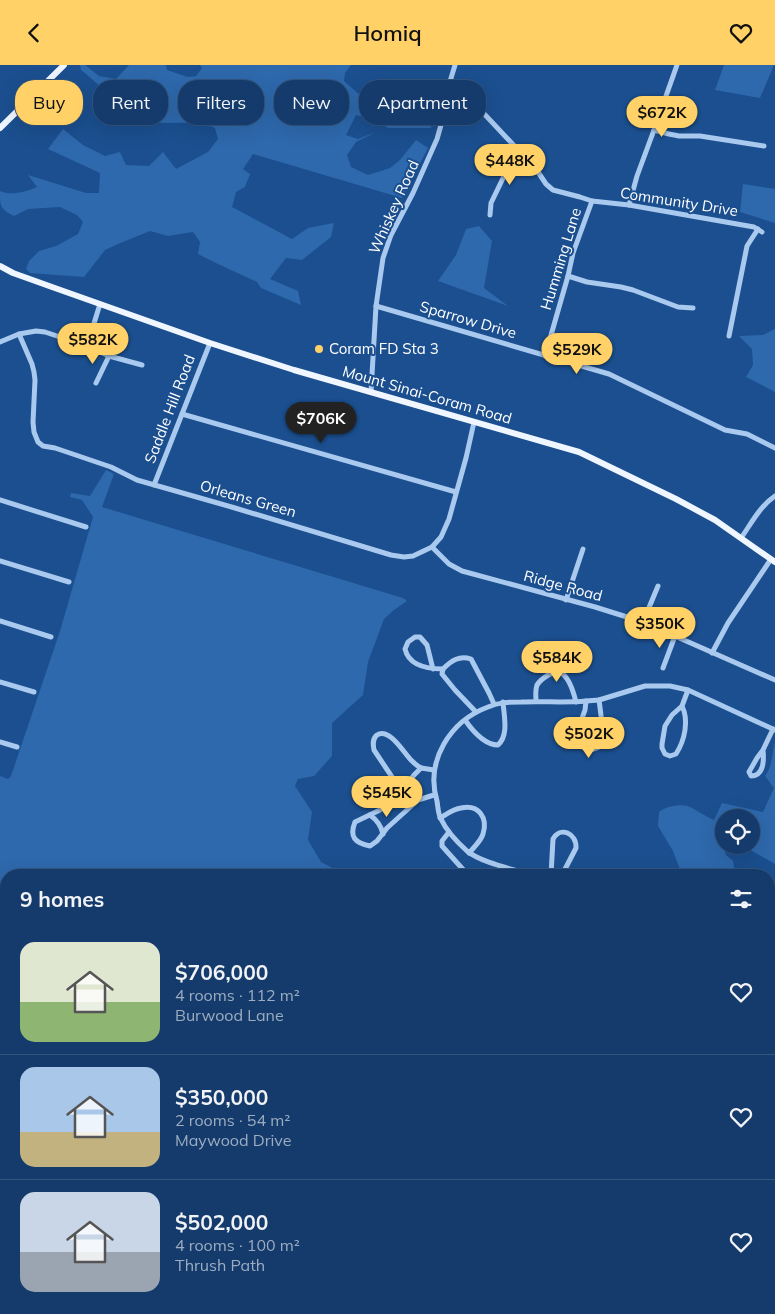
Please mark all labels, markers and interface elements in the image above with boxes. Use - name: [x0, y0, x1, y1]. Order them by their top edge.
- icon: back: [20, 19, 48, 47]
- text: Homiq: [353, 19, 422, 47]
- icon: heart: [727, 19, 755, 47]
- chip: Buy: [15, 80, 83, 125]
- chip: Rent: [93, 80, 168, 125]
- chip: Filters: [178, 80, 264, 125]
- chip: New: [274, 80, 349, 125]
- chip: Apartment: [359, 80, 486, 125]
- pin: $672K: [627, 95, 697, 138]
- text: $672K: [637, 102, 687, 122]
- pin: $448K: [475, 143, 545, 186]
- text: $448K: [485, 150, 535, 170]
- street label: Whiskey Road: [364, 157, 423, 257]
- street label: Community Drive: [619, 183, 739, 220]
- street label: Humming Lane: [536, 205, 585, 312]
- street label: Sparrow Drive: [418, 297, 519, 342]
- pin: $582K: [58, 323, 128, 365]
- text: $582K: [68, 329, 118, 349]
- pin: $529K: [542, 333, 612, 375]
- place label: Coram FD Sta 3: [329, 339, 439, 358]
- text: $529K: [552, 339, 602, 359]
- marker: Coram FD Sta 3: [313, 343, 325, 355]
- street label: Saddle Hill Road: [140, 352, 199, 466]
- street label: Mount Sinai-Coram Road: [340, 361, 514, 428]
- pin: $706K: [286, 401, 356, 444]
- text: $706K: [296, 408, 346, 428]
- street label: Orleans Green: [198, 476, 298, 521]
- street label: Ridge Road: [522, 566, 605, 605]
- pin: $350K: [625, 607, 695, 649]
- text: $350K: [635, 613, 685, 633]
- pin: $584K: [522, 641, 592, 683]
- text: $584K: [532, 647, 582, 667]
- pin: $502K: [554, 717, 624, 759]
- text: $502K: [564, 723, 614, 743]
- pin: $545K: [352, 775, 422, 818]
- text: $545K: [362, 782, 412, 802]
- map controls: [715, 809, 760, 854]
- button: locate: [715, 809, 760, 854]
- icon: filters: [727, 885, 755, 913]
- text: 9 homes: [20, 886, 104, 912]
- text: $706,000: [175, 959, 268, 985]
- icon: home: [60, 962, 120, 1022]
- icon: heart: [727, 978, 755, 1006]
- text: 4 rooms · 112 m²: [175, 985, 300, 1005]
- text: Burwood Lane: [175, 1005, 284, 1025]
- text: $350,000: [175, 1084, 268, 1110]
- icon: home: [60, 1087, 120, 1147]
- icon: heart: [727, 1103, 755, 1131]
- text: 2 rooms · 54 m²: [175, 1110, 290, 1130]
- text: Maywood Drive: [175, 1130, 291, 1150]
- text: $502,000: [175, 1209, 268, 1235]
- icon: home: [60, 1212, 120, 1272]
- icon: heart: [727, 1228, 755, 1256]
- text: 4 rooms · 100 m²: [175, 1235, 300, 1255]
- text: Thrush Path: [175, 1255, 265, 1275]

